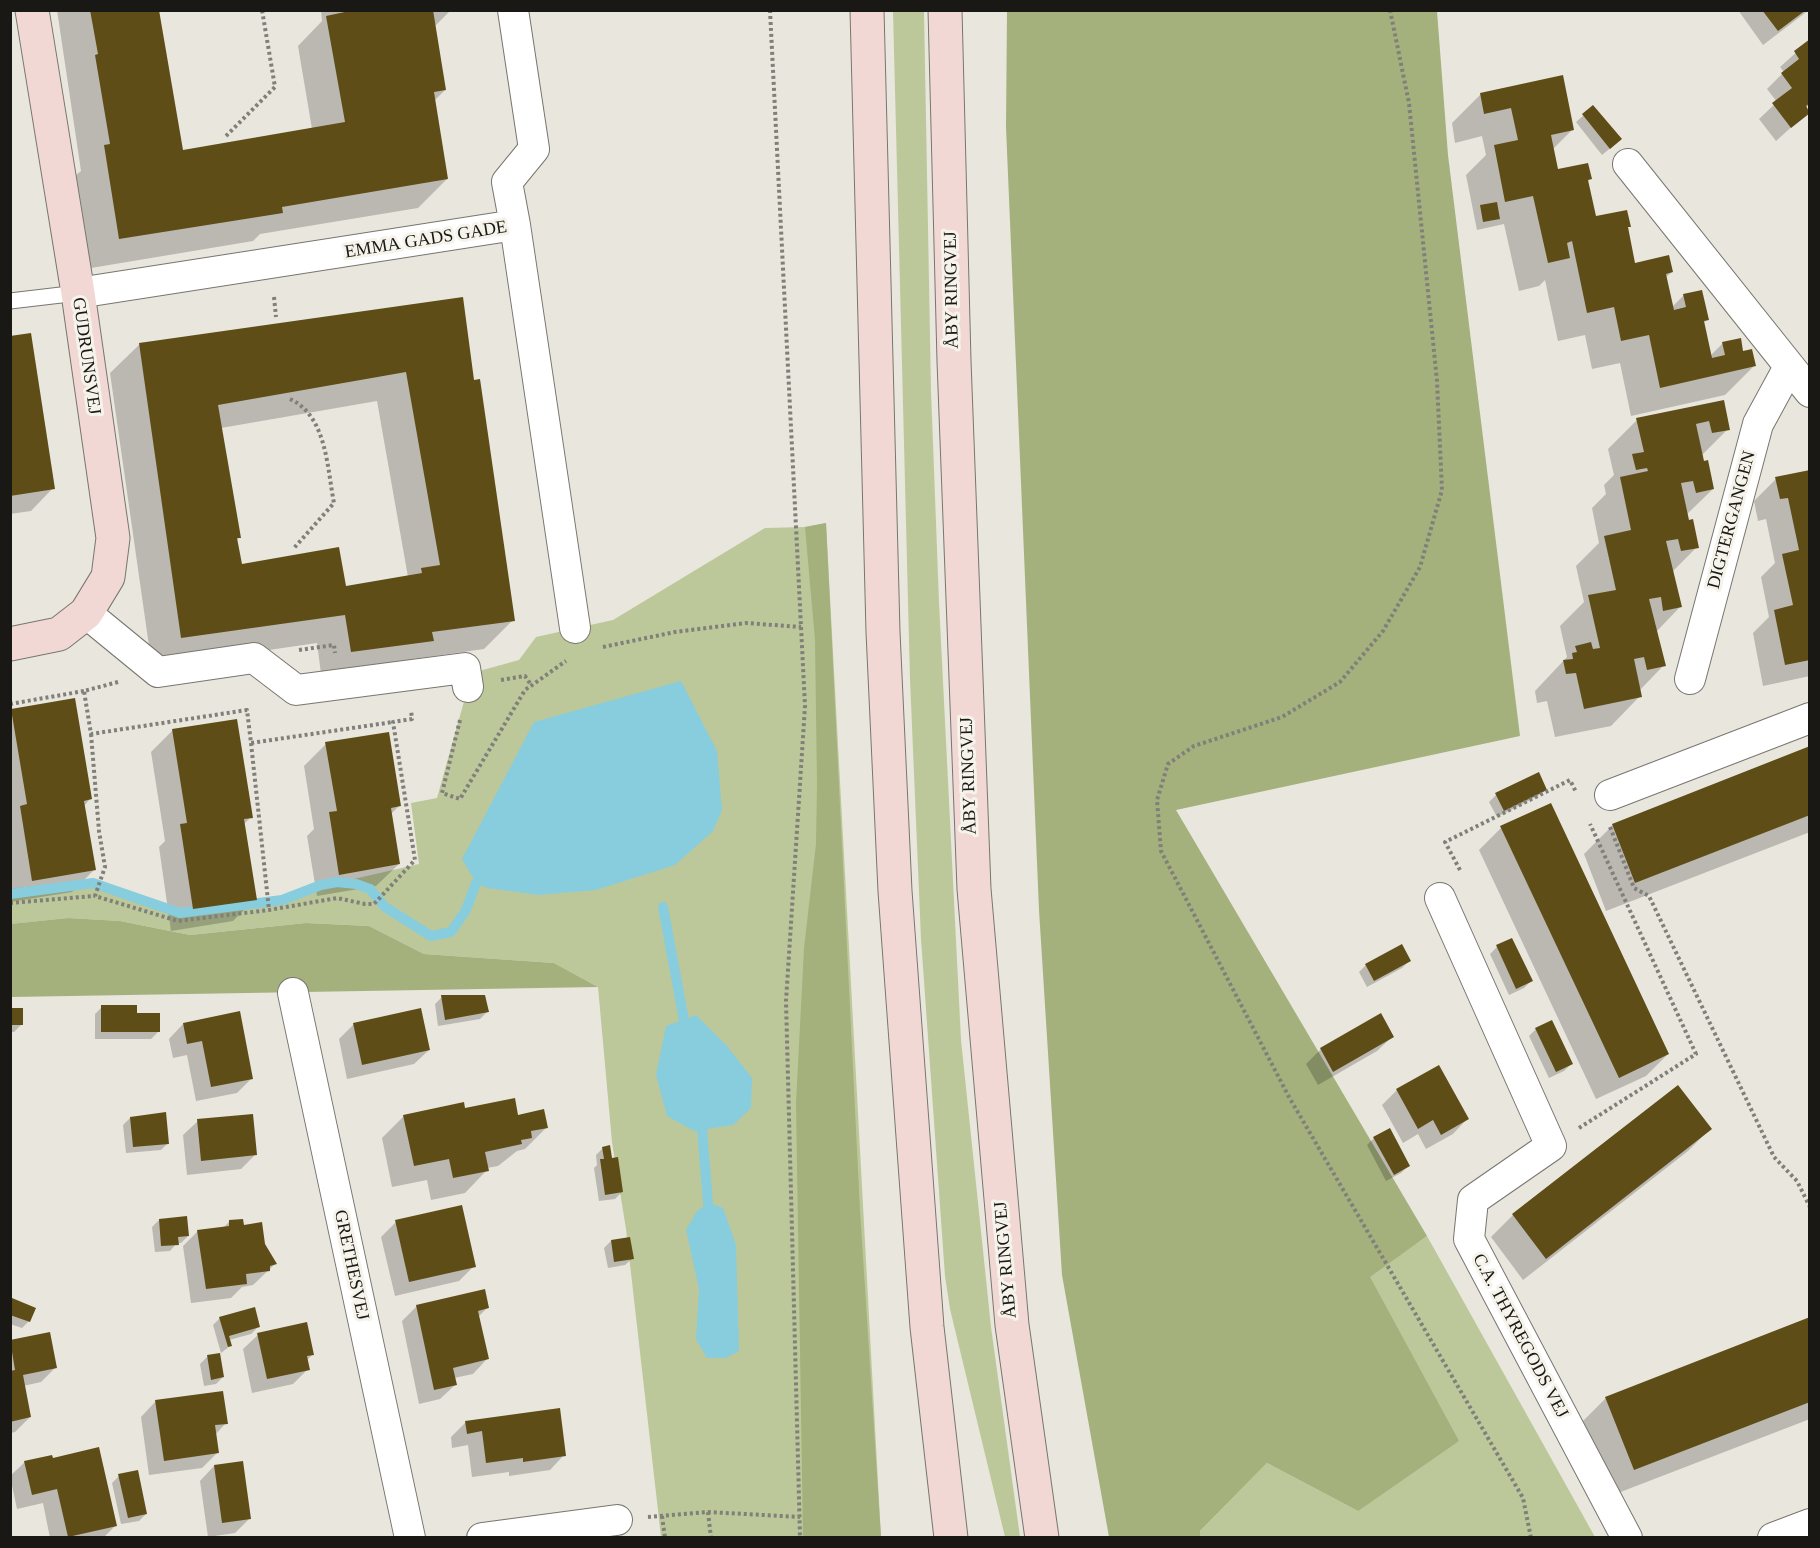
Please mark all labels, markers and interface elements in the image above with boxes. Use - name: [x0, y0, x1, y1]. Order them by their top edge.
- street label: EMMA GADS GADE: [343, 217, 509, 263]
- street label: ÅBY RINGVEJ: [940, 231, 964, 349]
- street label: GUDRUNSVEJ: [67, 296, 105, 416]
- street label: DIGTERGANGEN: [1703, 449, 1761, 591]
- street label: ÅBY RINGVEJ: [956, 717, 982, 835]
- street label: ÅBY RINGVEJ: [990, 1201, 1022, 1319]
- street label: GRETHESVEJ: [329, 1208, 373, 1322]
- street label: C.A. THYREGODS VEJ: [1468, 1250, 1572, 1422]

